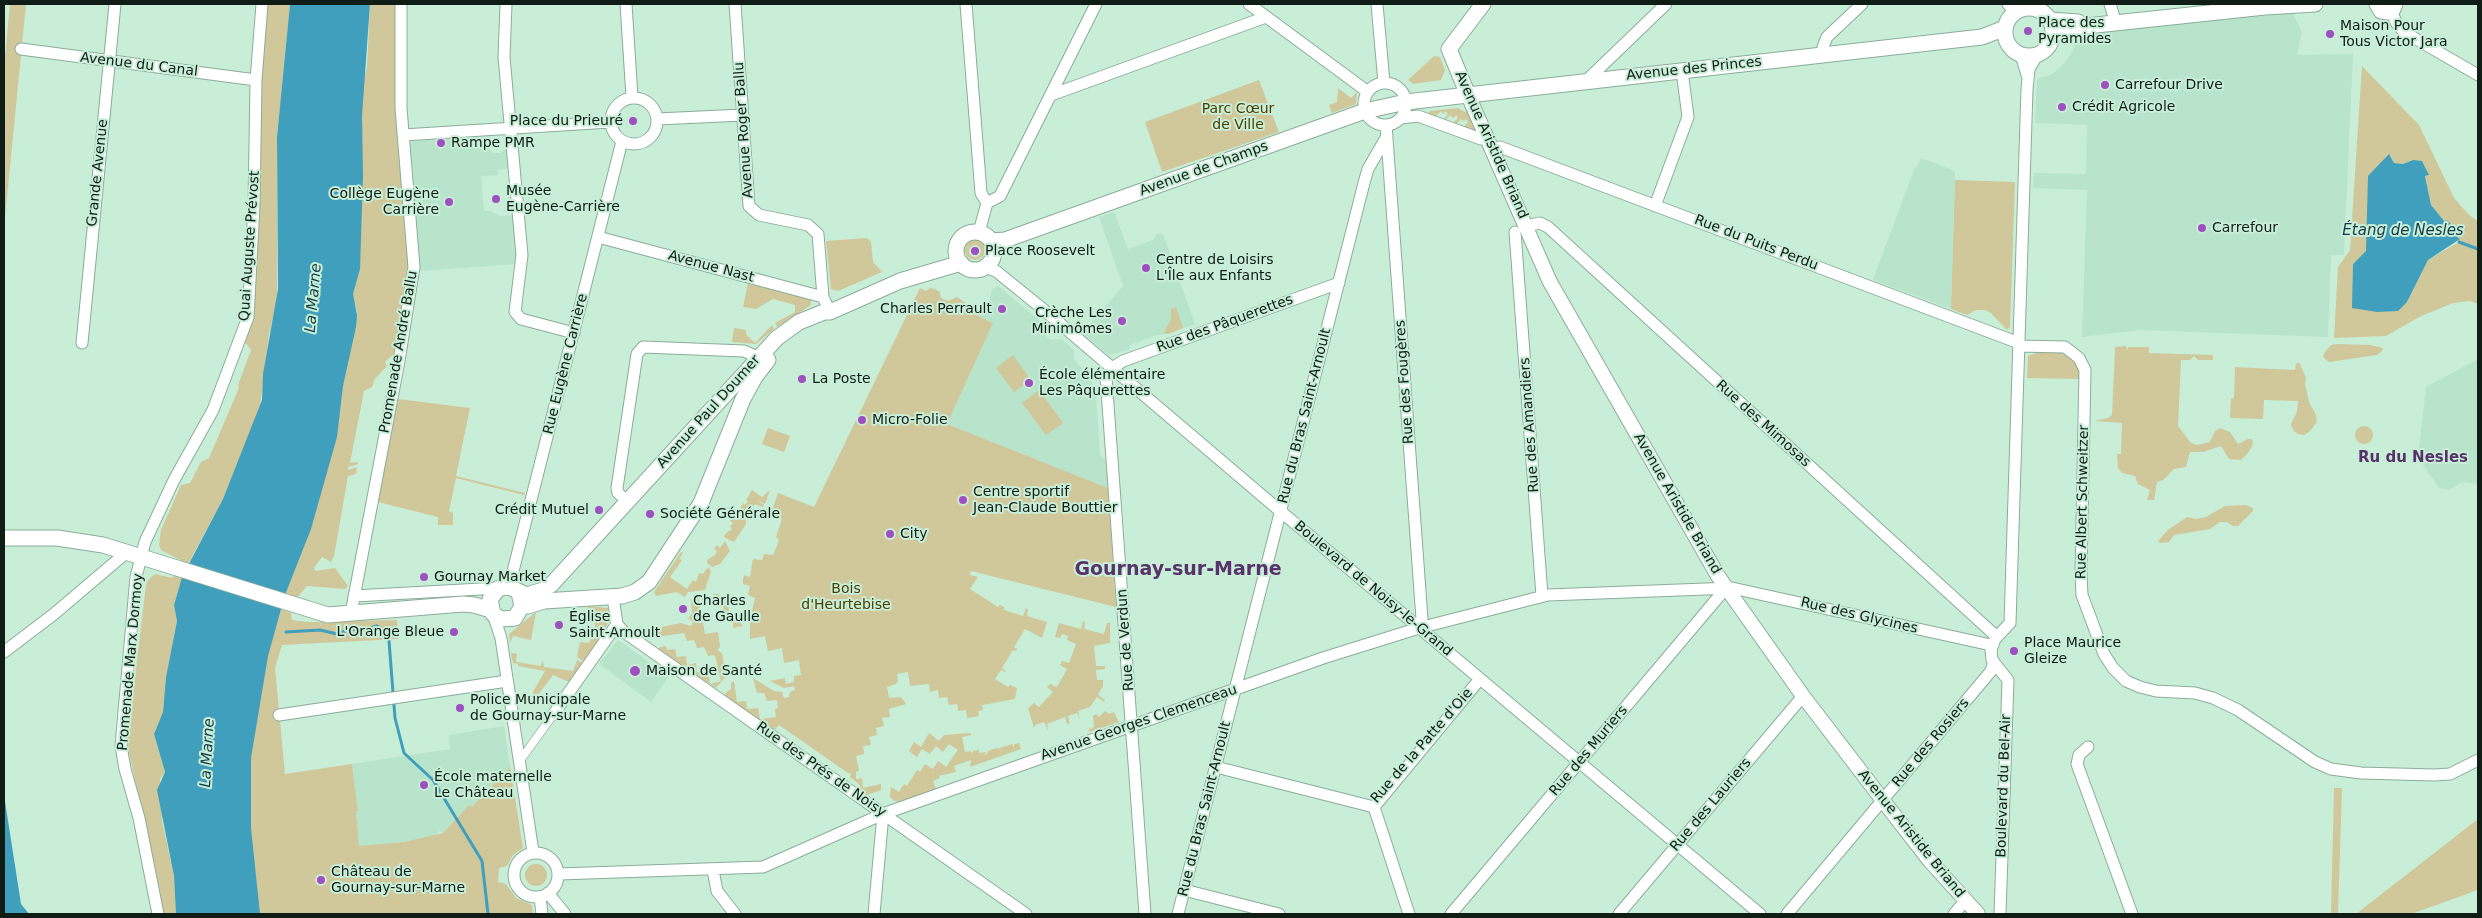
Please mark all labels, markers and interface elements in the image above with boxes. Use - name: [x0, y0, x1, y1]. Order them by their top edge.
- place label: Place des Pyramides: [2038, 15, 2111, 48]
- place label: Maison Pour Tous Victor Jara: [2340, 18, 2448, 50]
- marker: Place des Pyramides: [2022, 25, 2034, 37]
- marker: Maison Pour Tous Victor Jara: [2324, 28, 2336, 40]
- street label: Avenue du Canal: [79, 49, 199, 81]
- street label: Avenue des Princes: [1625, 54, 1763, 84]
- street label: Avenue Roger Ballu: [731, 61, 757, 199]
- street label: Avenue Aristide Briand: [1451, 69, 1531, 221]
- place label: Carrefour Drive: [2115, 77, 2223, 93]
- marker: Carrefour Drive: [2099, 79, 2111, 91]
- place label: Crédit Agricole: [2072, 99, 2175, 115]
- park label: Parc Cœur de Ville: [1202, 101, 1274, 134]
- marker: Crédit Agricole: [2056, 101, 2068, 113]
- place label: Place du Prieuré: [510, 113, 623, 129]
- marker: Place du Prieuré: [627, 115, 639, 127]
- street label: Grande Avenue: [84, 118, 112, 228]
- place label: Rampe PMR: [451, 135, 535, 151]
- marker: Rampe PMR: [435, 137, 447, 149]
- street label: Avenue de Champs: [1137, 138, 1271, 200]
- street label: Quai Auguste Prévost: [236, 170, 264, 322]
- place label: Musée Eugène-Carrière: [506, 183, 620, 216]
- place label: Collège Eugène Carrière: [330, 186, 439, 218]
- marker: Musée Eugène-Carrière: [490, 193, 502, 205]
- marker: Collège Eugène Carrière: [443, 196, 455, 208]
- street label: Rue du Puits Perdu: [1692, 212, 1820, 274]
- place label: Carrefour: [2212, 220, 2278, 236]
- marker: Carrefour: [2196, 222, 2208, 234]
- water label: Étang de Nesles: [2342, 222, 2464, 240]
- place label: Place Roosevelt: [985, 243, 1095, 259]
- marker: Place Roosevelt: [969, 245, 981, 257]
- street label: Avenue Nast: [666, 247, 756, 287]
- place label: Centre de Loisirs L'Île aux Enfants: [1156, 252, 1273, 284]
- marker: Centre de Loisirs L'Île aux Enfants: [1140, 262, 1152, 274]
- water label: La Marne: [302, 263, 326, 333]
- street label: Promenade André Ballu: [376, 270, 422, 434]
- street label: Rue des Pâquerettes: [1154, 291, 1296, 357]
- street label: Rue Eugène Carrière: [540, 292, 592, 436]
- place label: Charles Perrault: [880, 301, 992, 317]
- marker: Charles Perrault: [996, 303, 1008, 315]
- place label: Crèche Les Minimômes: [1032, 305, 1112, 338]
- marker: Crèche Les Minimômes: [1116, 315, 1128, 327]
- street label: Rue des Fougères: [1392, 320, 1418, 444]
- street label: Rue du Bras Saint-Arnoult: [1275, 327, 1335, 505]
- street label: Avenue Paul Doumer: [654, 352, 764, 472]
- street label: Rue des Amandiers: [1517, 357, 1543, 493]
- place label: École élémentaire Les Pâquerettes: [1039, 367, 1165, 400]
- place label: La Poste: [812, 371, 871, 387]
- marker: La Poste: [796, 373, 808, 385]
- marker: École élémentaire Les Pâquerettes: [1023, 377, 1035, 389]
- street label: Rue des Mimosas: [1712, 377, 1814, 471]
- place label: Micro-Folie: [872, 412, 948, 428]
- marker: Micro-Folie: [856, 414, 868, 426]
- street label: Rue Albert Schweitzer: [2073, 425, 2093, 579]
- street label: Avenue Aristide Briand: [1630, 431, 1724, 577]
- district label: Ru du Nesles: [2358, 449, 2468, 467]
- place label: Centre sportif Jean-Claude Bouttier: [973, 484, 1118, 516]
- marker: Centre sportif Jean-Claude Bouttier: [957, 494, 969, 506]
- place label: Crédit Mutuel: [495, 502, 589, 518]
- marker: Crédit Mutuel: [593, 504, 605, 516]
- place label: Société Générale: [660, 506, 780, 522]
- marker: Société Générale: [644, 508, 656, 520]
- street label: Boulevard de Noisy-le-Grand: [1290, 518, 1456, 660]
- place label: City: [900, 526, 927, 542]
- marker: City: [884, 528, 896, 540]
- district label: Gournay-sur-Marne: [1074, 559, 1282, 581]
- place label: Gournay Market: [434, 569, 546, 585]
- marker: Gournay Market: [418, 571, 430, 583]
- street label: Promenade Marx Dormoy: [115, 573, 147, 751]
- park label: Bois d'Heurtebise: [801, 581, 891, 614]
- street label: Rue de Verdun: [1114, 588, 1138, 692]
- place label: Charles de Gaulle: [693, 593, 760, 626]
- street label: Rue des Glycines: [1799, 594, 1919, 638]
- marker: Charles de Gaulle: [677, 603, 689, 615]
- place label: Église Saint-Arnoult: [569, 609, 660, 642]
- marker: Église Saint-Arnoult: [553, 619, 565, 631]
- place label: L'Orange Bleue: [337, 624, 444, 640]
- marker: L'Orange Bleue: [448, 626, 460, 638]
- place label: Place Maurice Gleize: [2024, 635, 2121, 668]
- marker: Place Maurice Gleize: [2008, 645, 2020, 657]
- place label: Maison de Santé: [646, 663, 762, 679]
- marker: Maison de Santé: [628, 664, 642, 678]
- street label: Avenue Georges Clemenceau: [1039, 681, 1239, 765]
- street label: Rue de la Patte d'Oie: [1368, 685, 1476, 807]
- place label: Police Municipale de Gournay-sur-Marne: [470, 692, 626, 724]
- street label: Rue des Rosiers: [1889, 695, 1973, 791]
- marker: Police Municipale de Gournay-sur-Marne: [454, 702, 466, 714]
- street label: Rue des Muriers: [1546, 702, 1632, 800]
- street label: Boulevard du Bel-Air: [1993, 714, 2015, 858]
- water label: La Marne: [197, 718, 219, 788]
- street label: Rue des Prés de Noisy: [753, 719, 889, 821]
- street label: Rue du Bras Saint-Arnoult: [1175, 720, 1235, 898]
- street label: Rue des Lauriers: [1667, 755, 1755, 855]
- street label: Avenue Aristide Briand: [1854, 767, 1968, 901]
- place label: École maternelle Le Château: [434, 769, 552, 802]
- marker: École maternelle Le Château: [418, 779, 430, 791]
- place label: Château de Gournay-sur-Marne: [331, 864, 465, 896]
- marker: Château de Gournay-sur-Marne: [315, 874, 327, 886]

